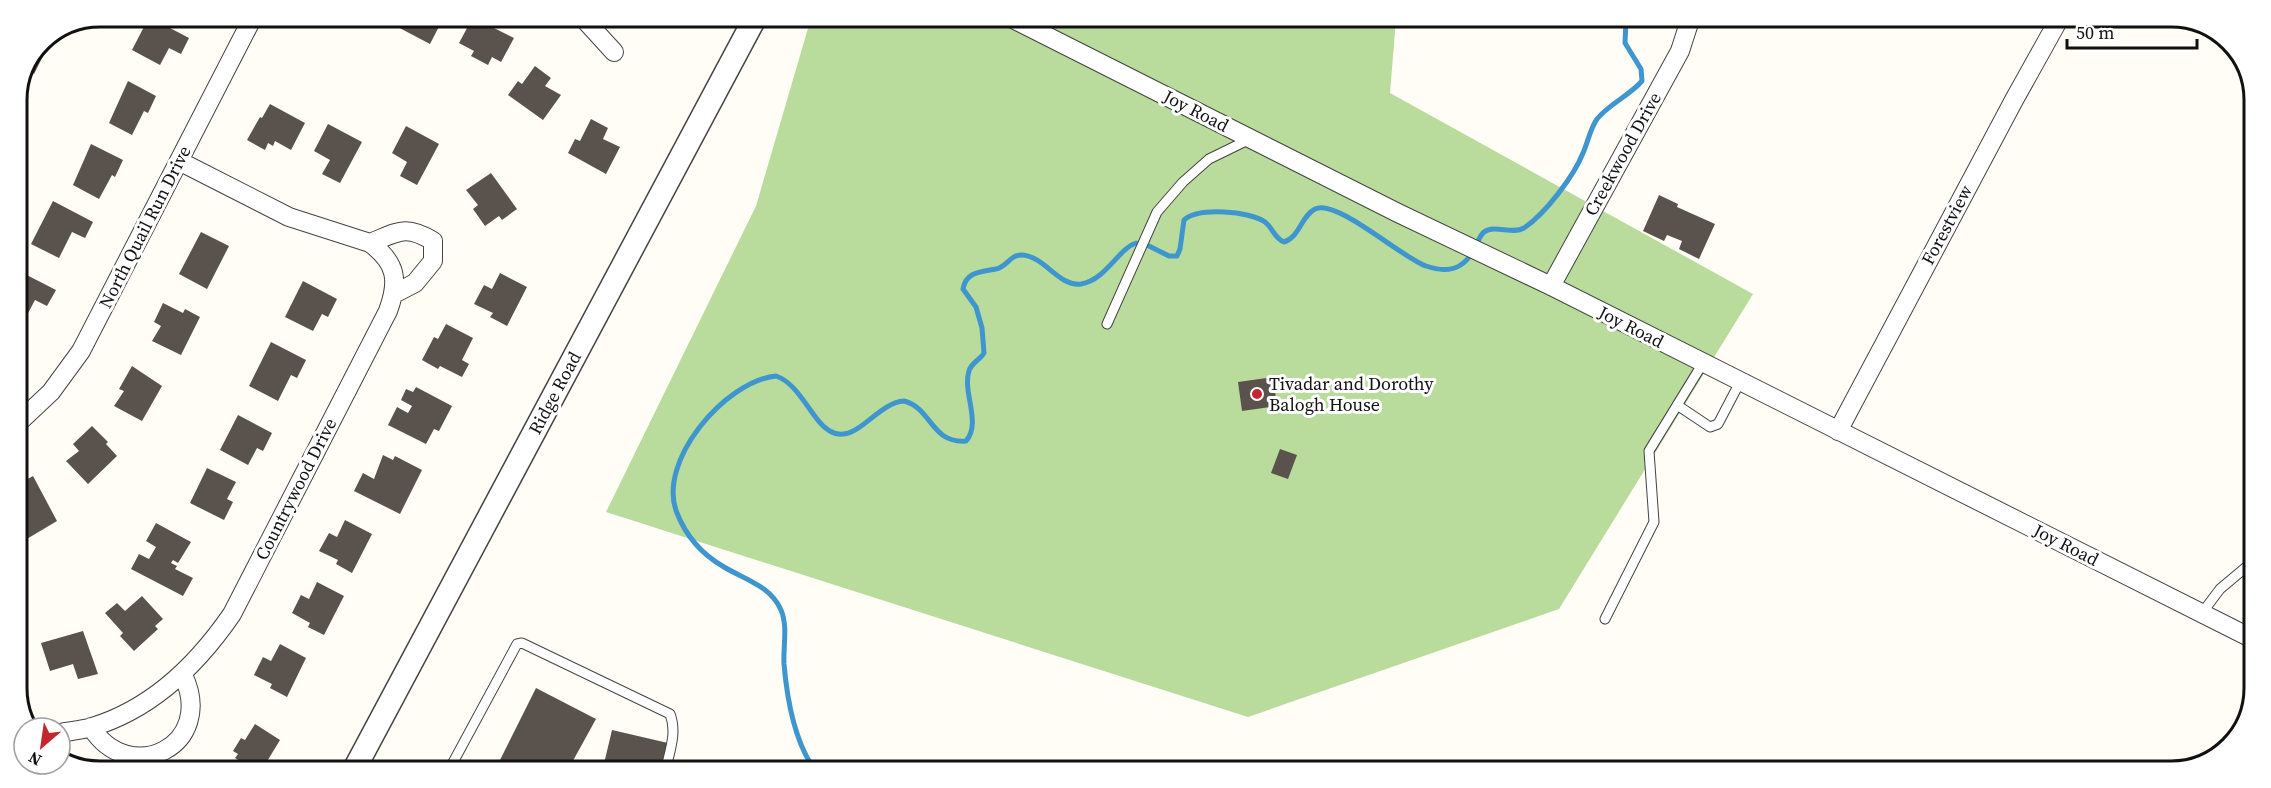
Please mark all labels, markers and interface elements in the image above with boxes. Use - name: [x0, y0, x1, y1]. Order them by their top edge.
- scale bar: [2067, 12, 2198, 50]
- text: 50 m: [2076, 20, 2114, 45]
- street label: Joy Road: [1158, 83, 1233, 138]
- street label: Creekwood Drive: [1578, 87, 1667, 220]
- street label: North Quail Run Drive: [93, 141, 196, 312]
- street label: Forestview: [1915, 180, 1978, 269]
- street label: Joy Road: [1593, 299, 1668, 354]
- street label: Ridge Road: [522, 347, 587, 439]
- place label: Tivadar and Dorothy Balogh House: [1269, 371, 1434, 417]
- marker: Tivadar and Dorothy Balogh House: [1250, 387, 1264, 401]
- street label: Countrywood Drive: [249, 413, 342, 564]
- street label: Joy Road: [2028, 517, 2103, 572]
- north arrow: [12, 716, 72, 776]
- text: N: [24, 747, 45, 772]

